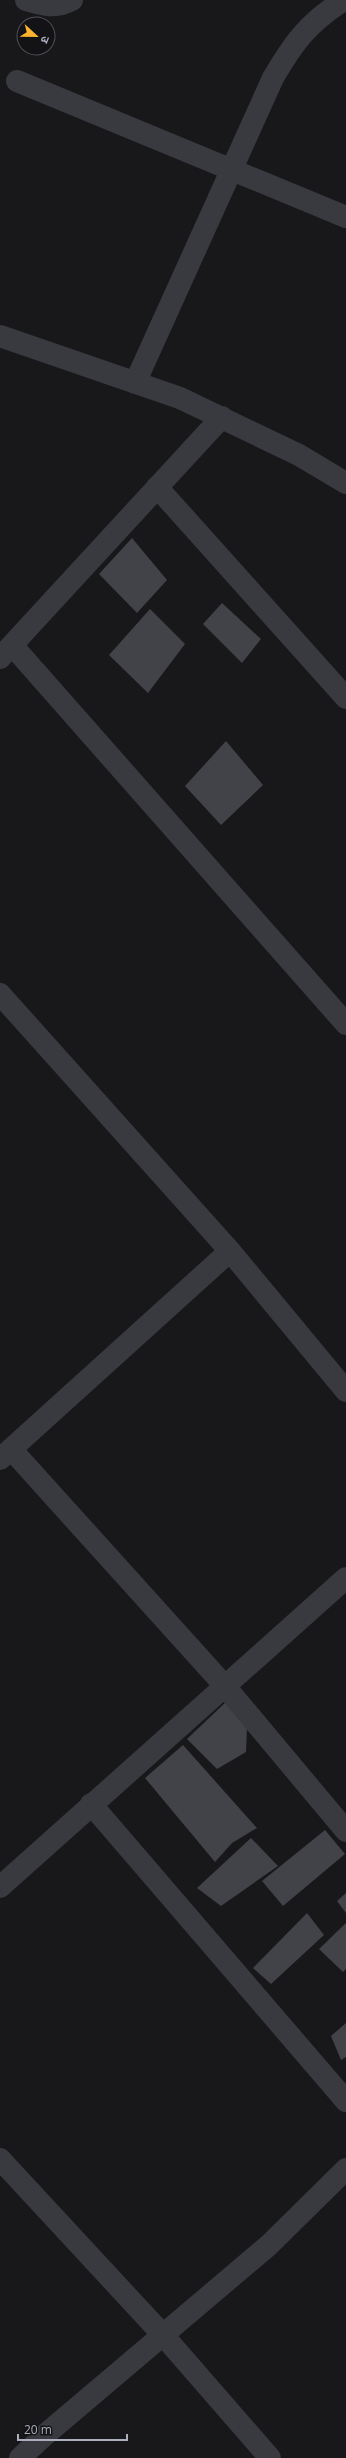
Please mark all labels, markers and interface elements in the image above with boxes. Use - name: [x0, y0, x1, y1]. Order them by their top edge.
- north arrow: [16, 16, 56, 56]
- text: उ: [37, 34, 54, 46]
- scale bar: [18, 2416, 127, 2442]
- text: 20 m: [24, 2421, 52, 2438]

